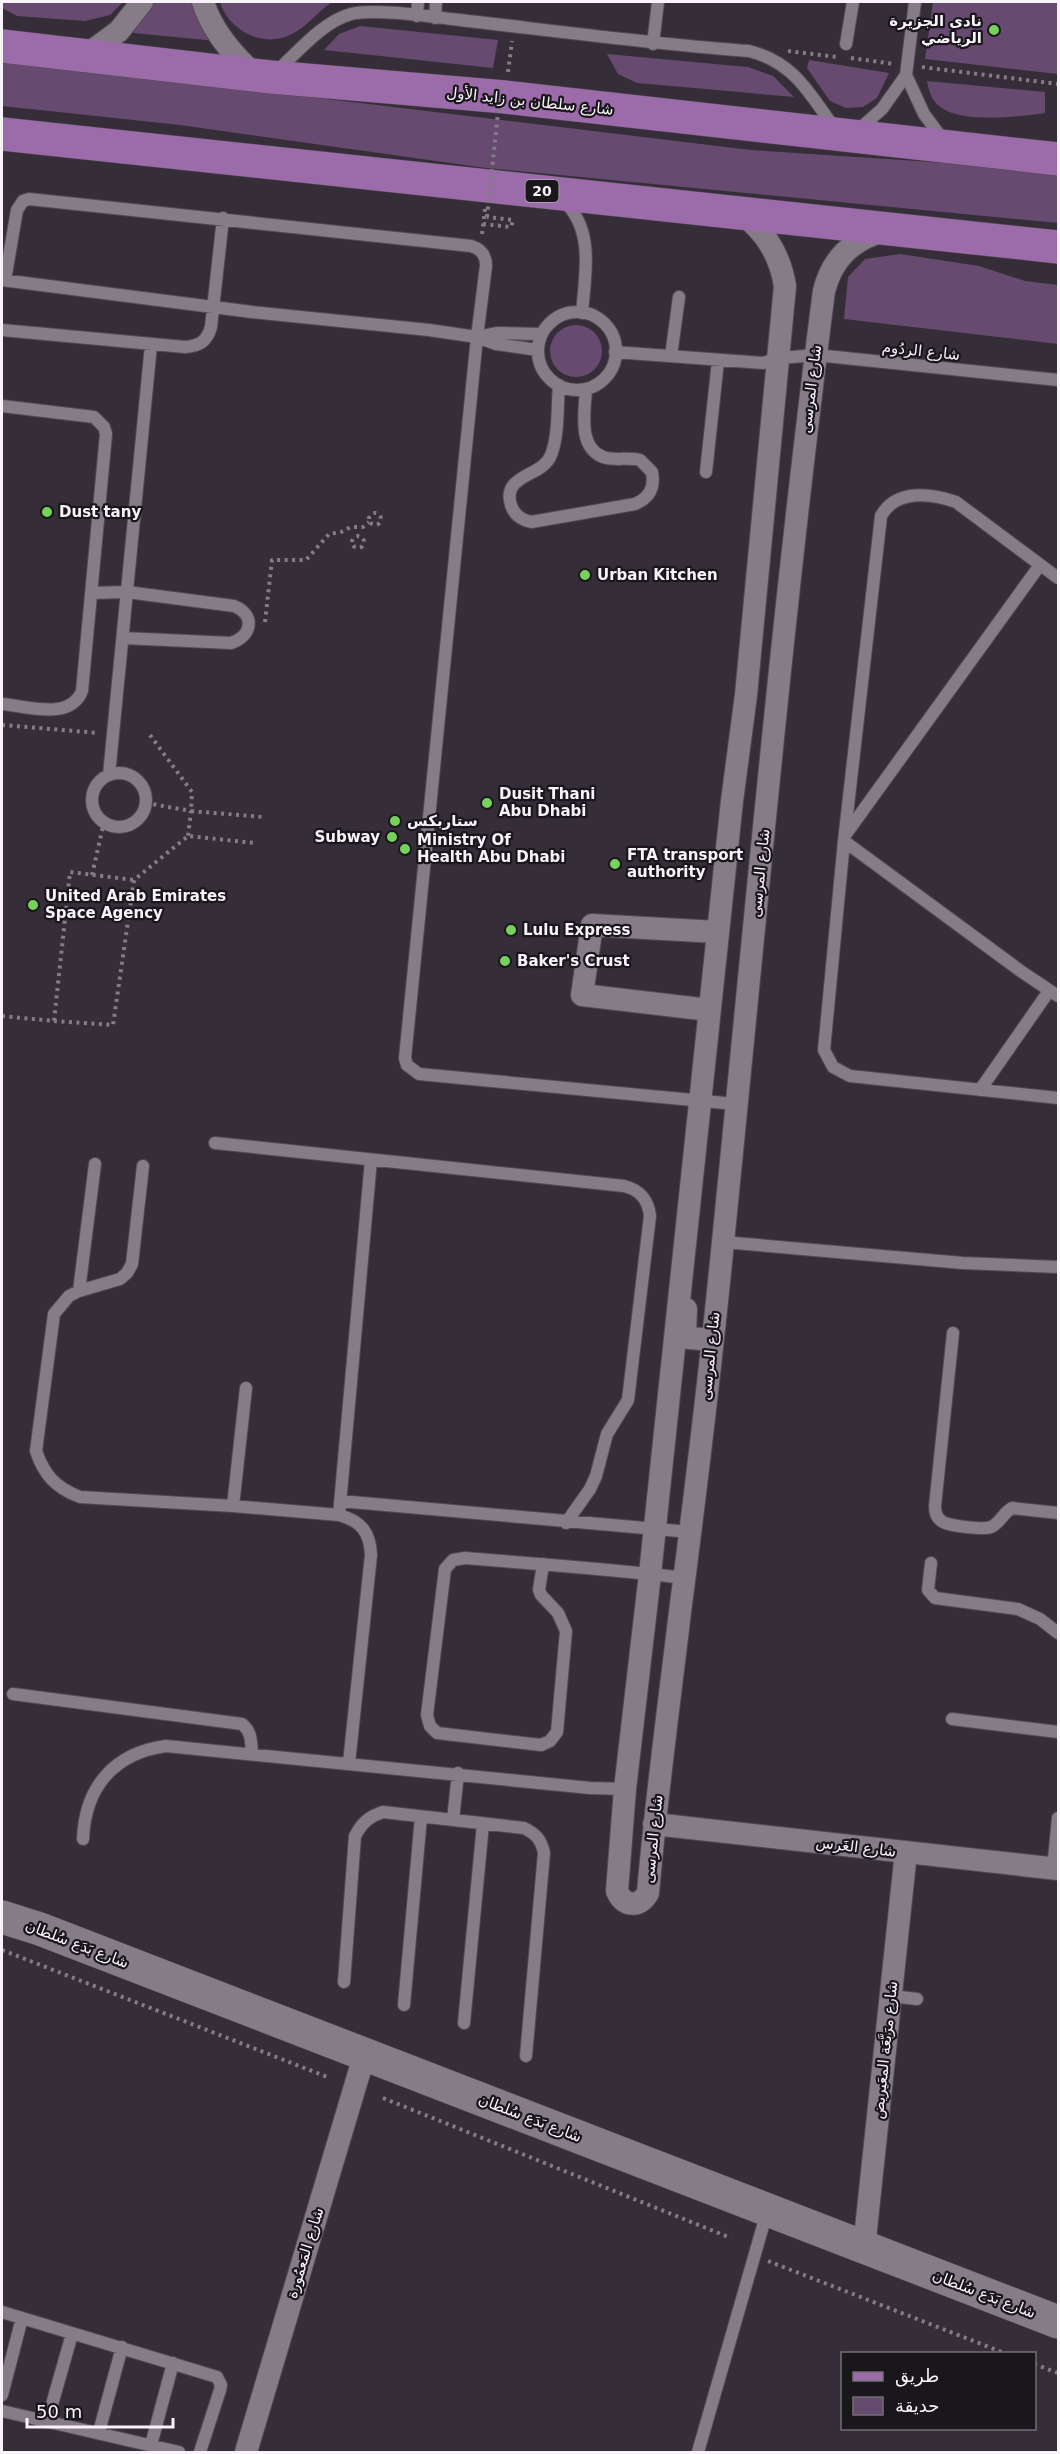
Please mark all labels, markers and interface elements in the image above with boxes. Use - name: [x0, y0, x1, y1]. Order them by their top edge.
- place label: نادى الجزيرة الرياضي: [889, 12, 982, 47]
- marker: نادى الجزيرة الرياضي: [987, 23, 1001, 37]
- street label: شارع سلطان بن زايد الأول: [446, 82, 614, 119]
- road number: 20: [526, 180, 558, 202]
- street label: شارع الردُوم: [881, 338, 961, 364]
- street label: شارع المرسى: [797, 344, 825, 434]
- place label: Dust tany: [59, 503, 141, 521]
- marker: Dust tany: [40, 505, 54, 519]
- place label: Urban Kitchen: [597, 566, 718, 584]
- marker: Urban Kitchen: [578, 568, 592, 582]
- place label: Dusit Thani Abu Dhabi: [499, 785, 595, 820]
- marker: Dusit Thani Abu Dhabi: [480, 796, 494, 810]
- place label: ستاربكس: [407, 812, 478, 830]
- marker: ستاربكس: [388, 814, 402, 828]
- place label: Subway: [314, 828, 380, 846]
- street label: شارع المرسى: [746, 828, 774, 918]
- marker: Subway: [385, 830, 399, 844]
- place label: Ministry Of Health Abu Dhabi: [417, 831, 565, 866]
- marker: Ministry Of Health Abu Dhabi: [398, 842, 412, 856]
- place label: FTA transport authority: [627, 846, 743, 881]
- marker: FTA transport authority: [608, 857, 622, 871]
- place label: United Arab Emirates Space Agency: [45, 887, 226, 922]
- marker: United Arab Emirates Space Agency: [26, 898, 40, 912]
- place label: Lulu Express: [523, 921, 630, 939]
- marker: Lulu Express: [504, 923, 518, 937]
- place label: Baker's Crust: [517, 952, 630, 970]
- marker: Baker's Crust: [498, 954, 512, 968]
- street label: شارع المرسى: [696, 1311, 724, 1401]
- street label: شارع المرسى: [639, 1794, 667, 1884]
- street label: شارع الغَرس: [815, 1833, 897, 1861]
- street label: شارع بَدَع سُلطان: [23, 1916, 131, 1972]
- street label: شارع مرَبَّعَة المعَيريض: [869, 1980, 901, 2120]
- street label: شارع بَدَع سُلطان: [476, 2090, 584, 2146]
- street label: شارع المَعمُورة: [283, 2205, 327, 2301]
- street label: شارع بَدَع سُلطان: [930, 2266, 1038, 2322]
- legend: [841, 2352, 1036, 2430]
- text: طريق: [895, 2365, 939, 2387]
- scale bar: [27, 2391, 172, 2429]
- text: حديقة: [895, 2395, 939, 2416]
- text: 50 m: [36, 2401, 82, 2422]

